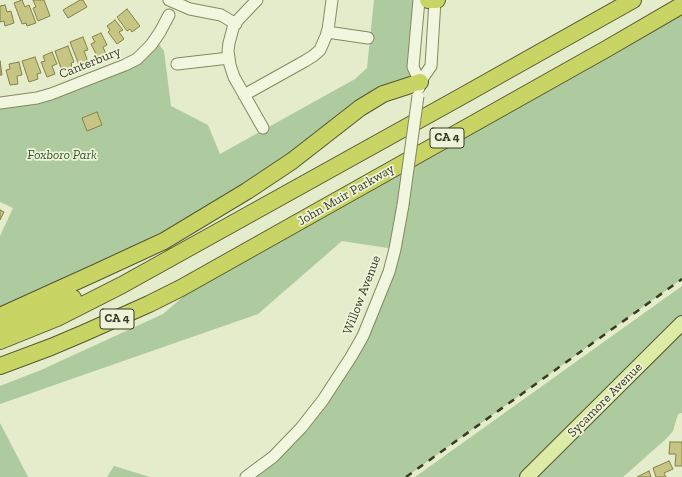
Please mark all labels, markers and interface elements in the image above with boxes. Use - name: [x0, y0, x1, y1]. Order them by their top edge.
- street label: Canterbury: [57, 44, 123, 82]
- road number: CA 4: [430, 128, 464, 148]
- park label: Foxboro Park: [27, 147, 97, 163]
- street label: John Muir Parkway: [295, 161, 397, 229]
- street label: Willow Avenue: [340, 253, 384, 337]
- road number: CA 4: [100, 309, 134, 329]
- street label: Sycamore Avenue: [564, 359, 646, 441]

